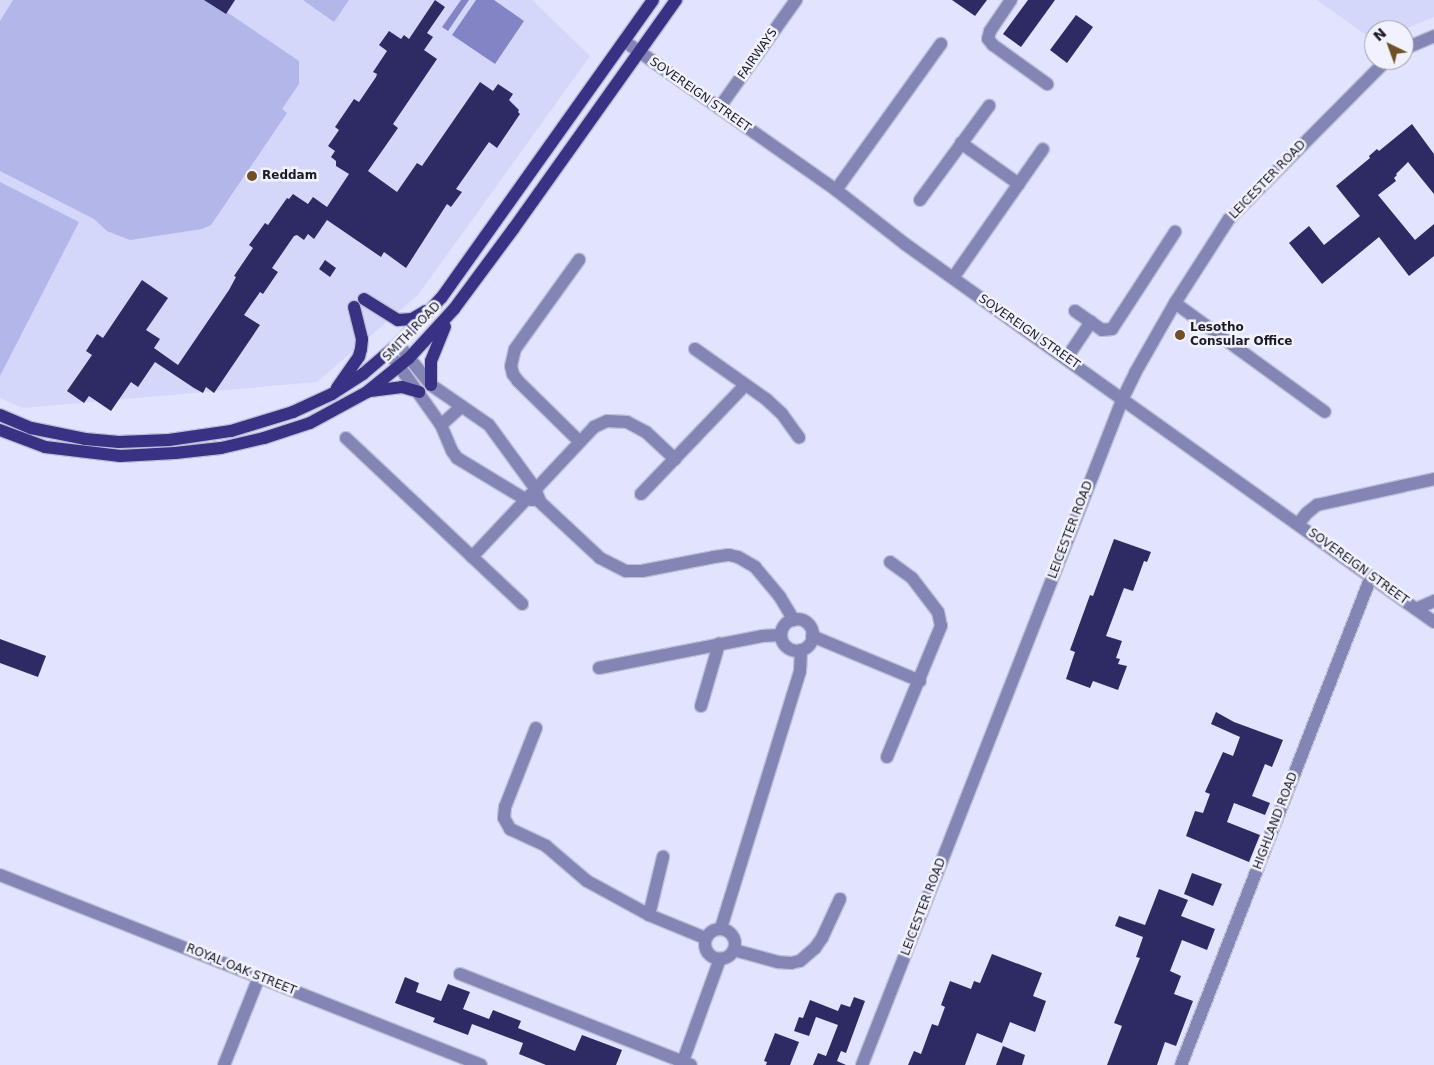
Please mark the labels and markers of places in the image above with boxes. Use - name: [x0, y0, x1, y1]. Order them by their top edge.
- place label: Reddam: [262, 169, 317, 183]
- marker: Reddam: [246, 170, 258, 182]
- place label: Lesotho Consular Office: [1190, 321, 1292, 349]
- marker: Lesotho Consular Office: [1174, 329, 1186, 341]

